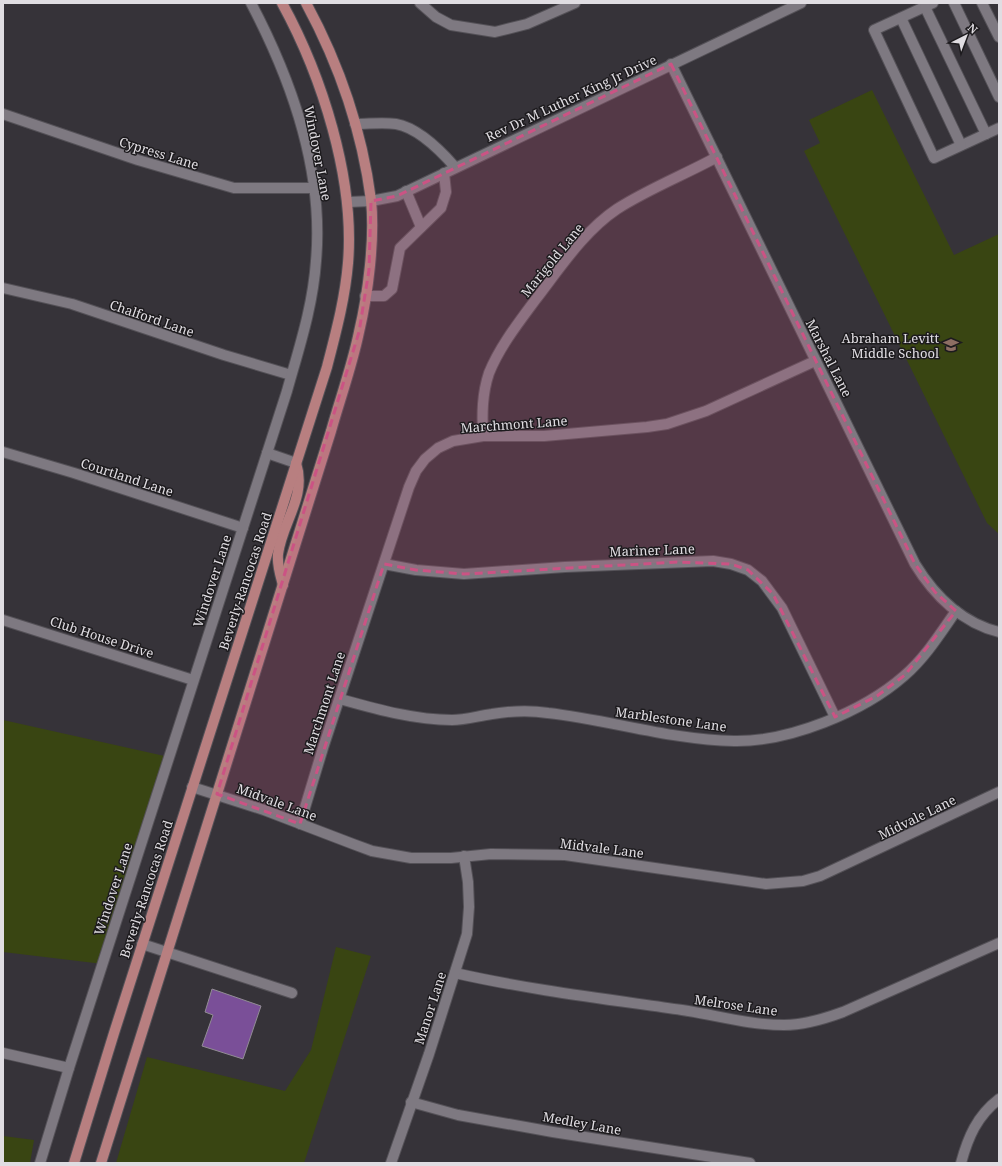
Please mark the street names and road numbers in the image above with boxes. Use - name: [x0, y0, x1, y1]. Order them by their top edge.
- street label: Rev Dr M Luther King Jr Drive: [482, 50, 660, 146]
- street label: Windover Lane: [300, 104, 336, 202]
- street label: Cypress Lane: [117, 132, 201, 174]
- street label: Marigold Lane: [517, 219, 587, 301]
- street label: Chalford Lane: [107, 295, 197, 341]
- street label: Marshal Lane: [802, 316, 856, 400]
- street label: Marchmont Lane: [460, 411, 568, 437]
- street label: Courtland Lane: [78, 454, 176, 500]
- street label: Beverly-Rancocas Road: [214, 510, 276, 652]
- street label: Windover Lane: [189, 532, 235, 630]
- street label: Mariner Lane: [609, 540, 695, 560]
- street label: Club House Drive: [48, 612, 156, 662]
- street label: Marchmont Lane: [299, 649, 349, 757]
- street label: Marblestone Lane: [614, 702, 728, 736]
- street label: Midvale Lane: [234, 779, 320, 825]
- street label: Midvale Lane: [875, 790, 959, 844]
- street label: Beverly-Rancocas Road: [115, 818, 177, 960]
- street label: Midvale Lane: [559, 834, 645, 862]
- street label: Windover Lane: [90, 840, 136, 938]
- street label: Manor Lane: [410, 969, 450, 1047]
- street label: Melrose Lane: [693, 990, 779, 1020]
- street label: Medley Lane: [541, 1107, 623, 1139]

